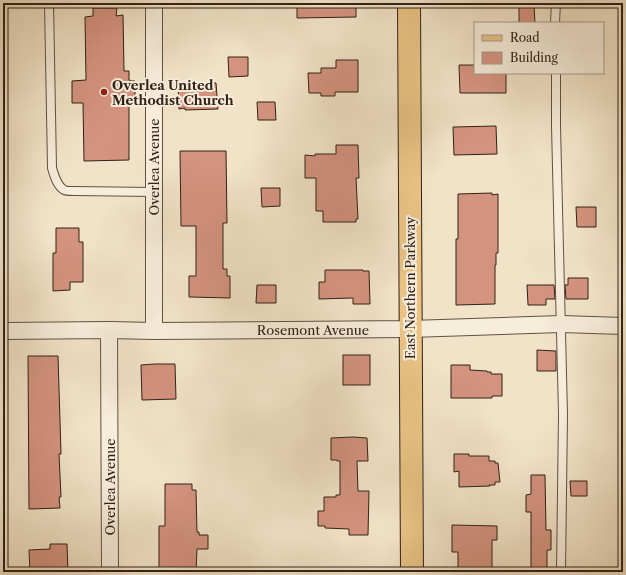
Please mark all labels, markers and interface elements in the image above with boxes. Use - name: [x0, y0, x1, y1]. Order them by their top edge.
- legend: [474, 22, 604, 74]
- text: Road: [510, 30, 540, 45]
- text: Building: [510, 50, 558, 65]
- place label: Overlea United Methodist Church: [112, 77, 234, 108]
- marker: Overlea United Methodist Church: [99, 87, 109, 97]
- street label: Overlea Avenue: [146, 118, 162, 216]
- street label: East Northern Parkway: [402, 216, 418, 359]
- street label: Rosemont Avenue: [257, 322, 369, 338]
- street label: Overlea Avenue: [102, 438, 118, 536]

